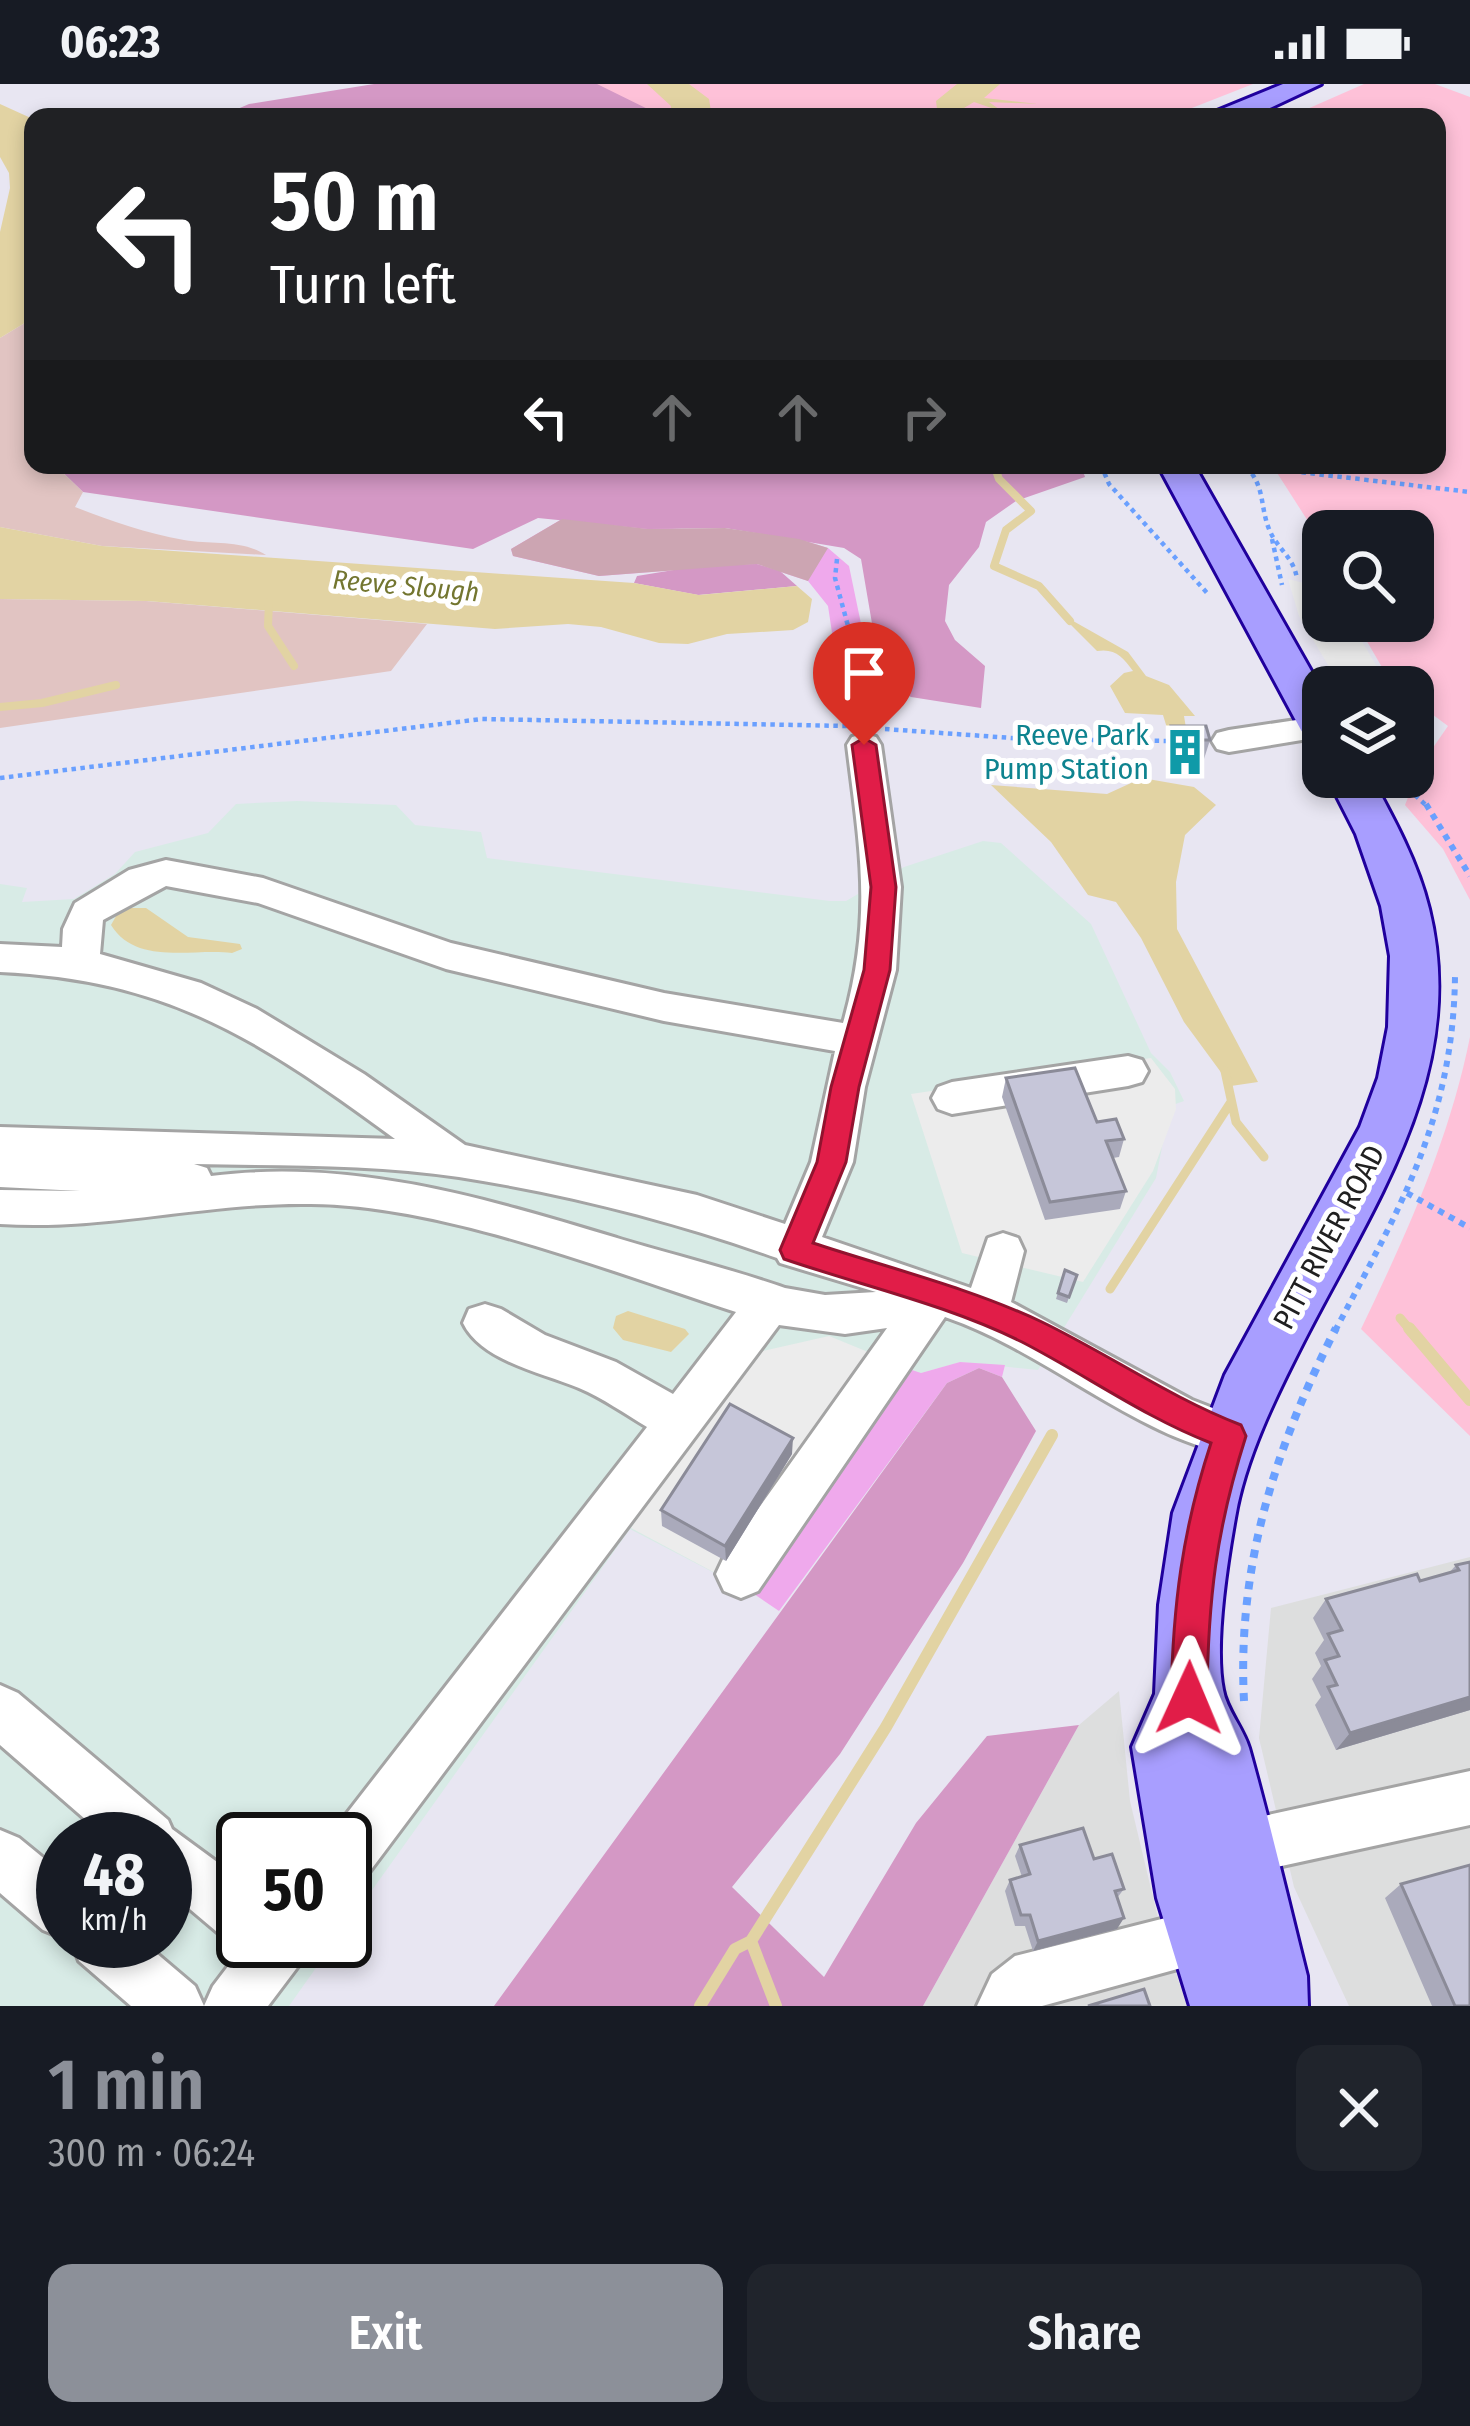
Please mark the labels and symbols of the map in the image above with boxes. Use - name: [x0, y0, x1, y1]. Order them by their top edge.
- water label: Reeve Slough: [331, 564, 481, 608]
- pin: [813, 622, 915, 745]
- place label: Reeve Park Pump Station: [984, 717, 1149, 787]
- building icon: Reeve Park Pump Station: [1160, 727, 1210, 777]
- street label: PITT RIVER ROAD: [1265, 1139, 1393, 1335]
- position arrow: [1126, 1635, 1252, 1761]
- speed limit sign: 50: [216, 1812, 372, 1968]

